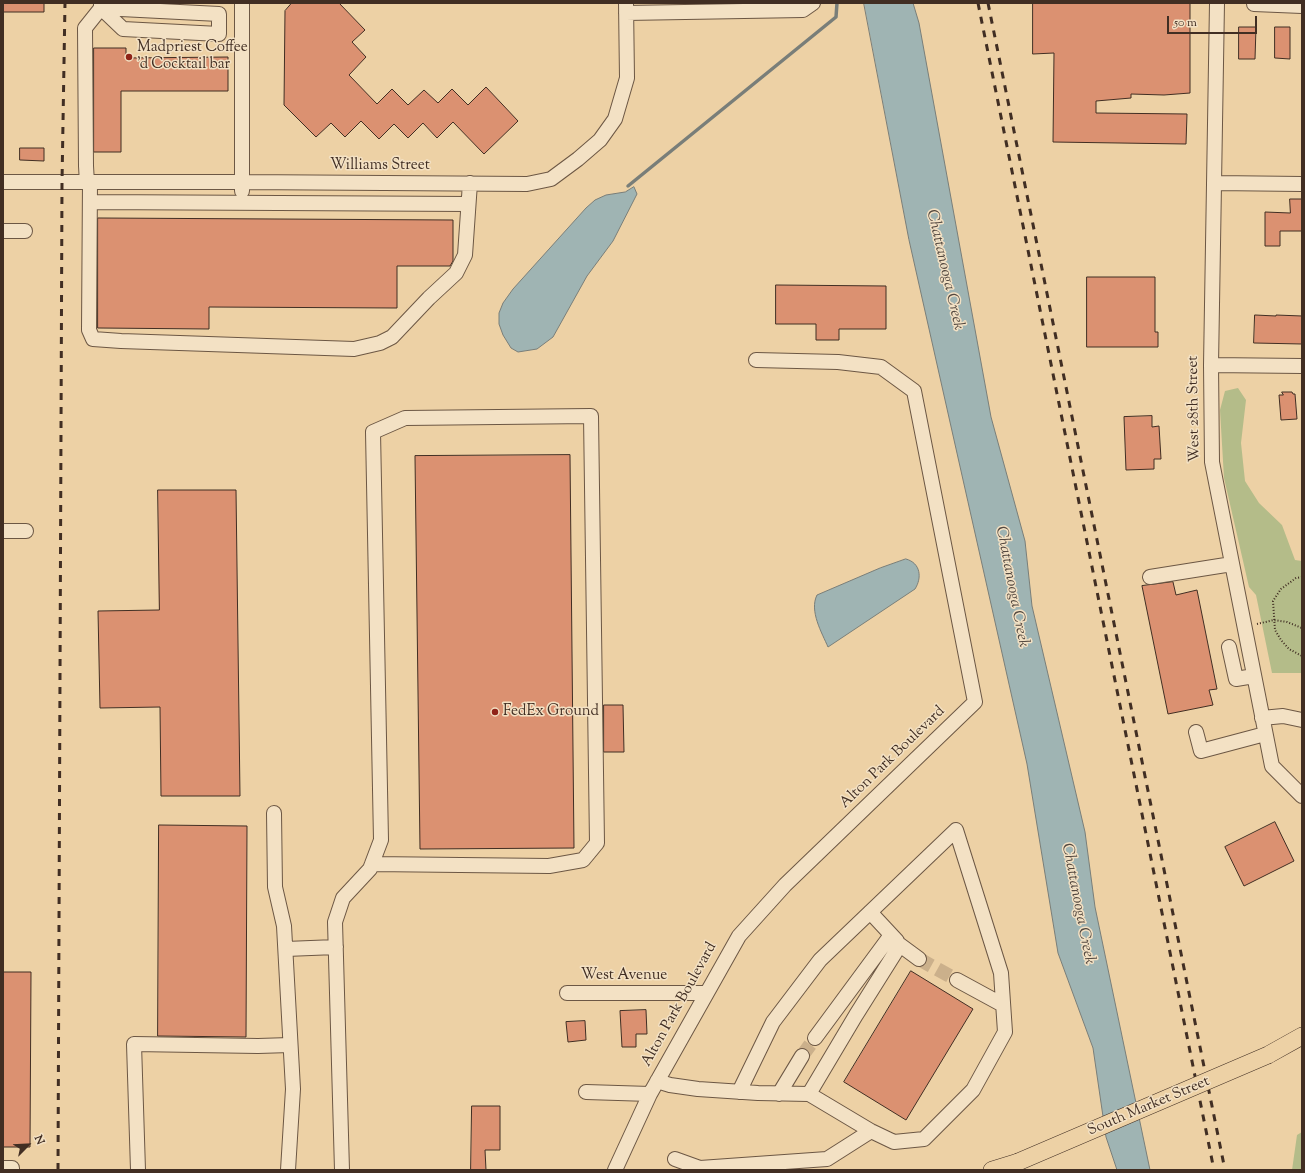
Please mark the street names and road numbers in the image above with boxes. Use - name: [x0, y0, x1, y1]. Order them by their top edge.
- street label: Williams Street: [330, 157, 430, 175]
- street label: West 28th Street: [1185, 355, 1205, 463]
- street label: Alton Park Boulevard: [837, 703, 949, 813]
- street label: Alton Park Boulevard: [638, 940, 722, 1070]
- street label: West Avenue: [581, 967, 667, 985]
- street label: South Market Street: [1085, 1073, 1213, 1141]

